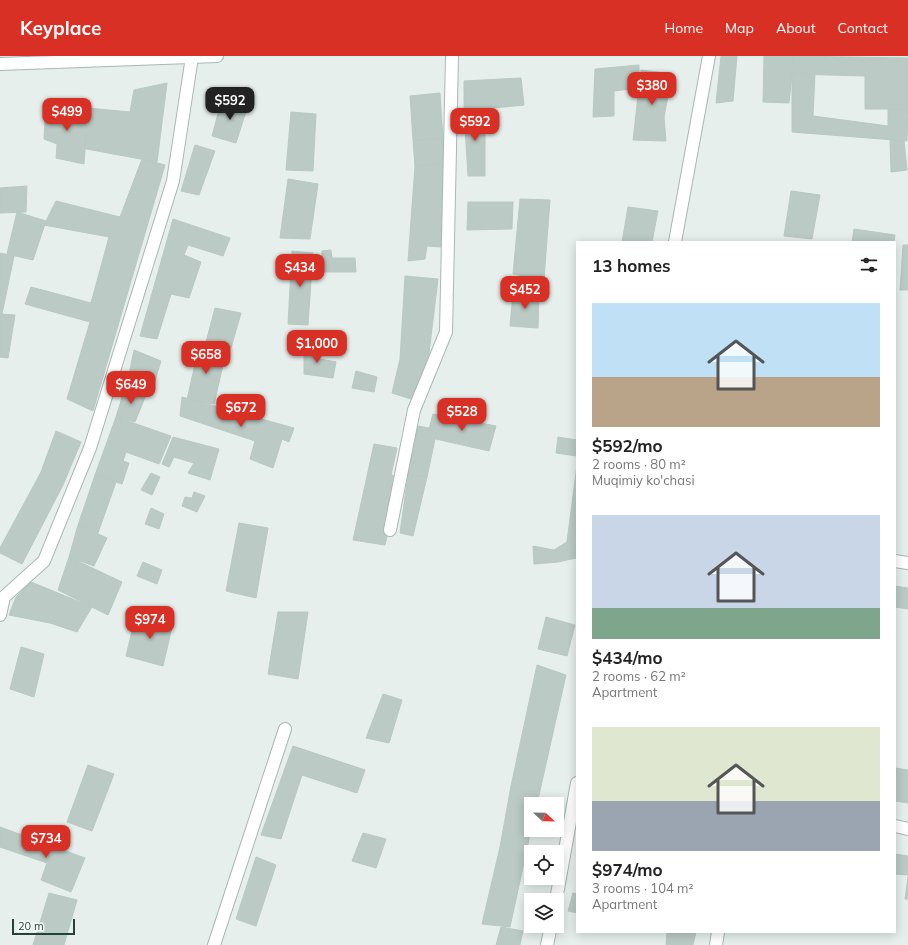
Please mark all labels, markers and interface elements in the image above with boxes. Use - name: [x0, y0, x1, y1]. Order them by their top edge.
- text: Keyplace: [20, 16, 101, 40]
- text: Home: [664, 19, 703, 37]
- text: Map: [725, 19, 754, 37]
- text: About: [776, 19, 816, 37]
- text: Contact: [838, 19, 888, 37]
- pin: $380: [628, 72, 676, 106]
- text: $380: [636, 77, 668, 93]
- pin: $592: [206, 87, 254, 121]
- text: $592: [214, 92, 246, 108]
- pin: $499: [43, 98, 91, 132]
- text: $499: [51, 103, 83, 119]
- pin: $592: [451, 108, 499, 142]
- text: $592: [459, 113, 491, 129]
- pin: $434: [276, 254, 324, 288]
- icon: filters: [858, 254, 880, 276]
- text: 13 homes: [592, 255, 671, 276]
- text: $434: [284, 259, 316, 275]
- pin: $452: [501, 276, 549, 310]
- text: $452: [509, 281, 541, 297]
- icon: home: [700, 329, 772, 401]
- pin: $1,000: [284, 330, 350, 364]
- text: $1,000: [296, 335, 338, 351]
- pin: $658: [182, 341, 230, 375]
- text: $658: [190, 346, 222, 362]
- pin: $649: [107, 371, 155, 405]
- text: $649: [115, 376, 147, 392]
- pin: $672: [217, 394, 265, 428]
- pin: $528: [438, 398, 486, 432]
- text: $672: [225, 399, 257, 415]
- text: $528: [446, 403, 478, 419]
- text: $592/mo: [592, 435, 663, 456]
- text: 2 rooms · 80 m²: [592, 456, 686, 472]
- text: Muqimiy ko'chasi: [592, 472, 695, 488]
- icon: home: [700, 541, 772, 613]
- pin: $974: [126, 606, 174, 640]
- text: $974: [134, 611, 166, 627]
- text: $434/mo: [592, 647, 663, 668]
- text: 2 rooms · 62 m²: [592, 668, 686, 684]
- text: Apartment: [592, 684, 657, 700]
- icon: home: [700, 753, 772, 825]
- north arrow: [524, 797, 564, 837]
- map controls: [524, 797, 564, 933]
- pin: $734: [22, 825, 70, 859]
- text: $734: [30, 830, 62, 846]
- button: locate: [524, 845, 564, 885]
- text: $974/mo: [592, 859, 663, 880]
- text: 3 rooms · 104 m²: [592, 880, 693, 896]
- button: layers: [524, 893, 564, 933]
- text: Apartment: [592, 896, 657, 912]
- scale bar: [12, 917, 75, 936]
- text: 20 m: [18, 919, 44, 933]

